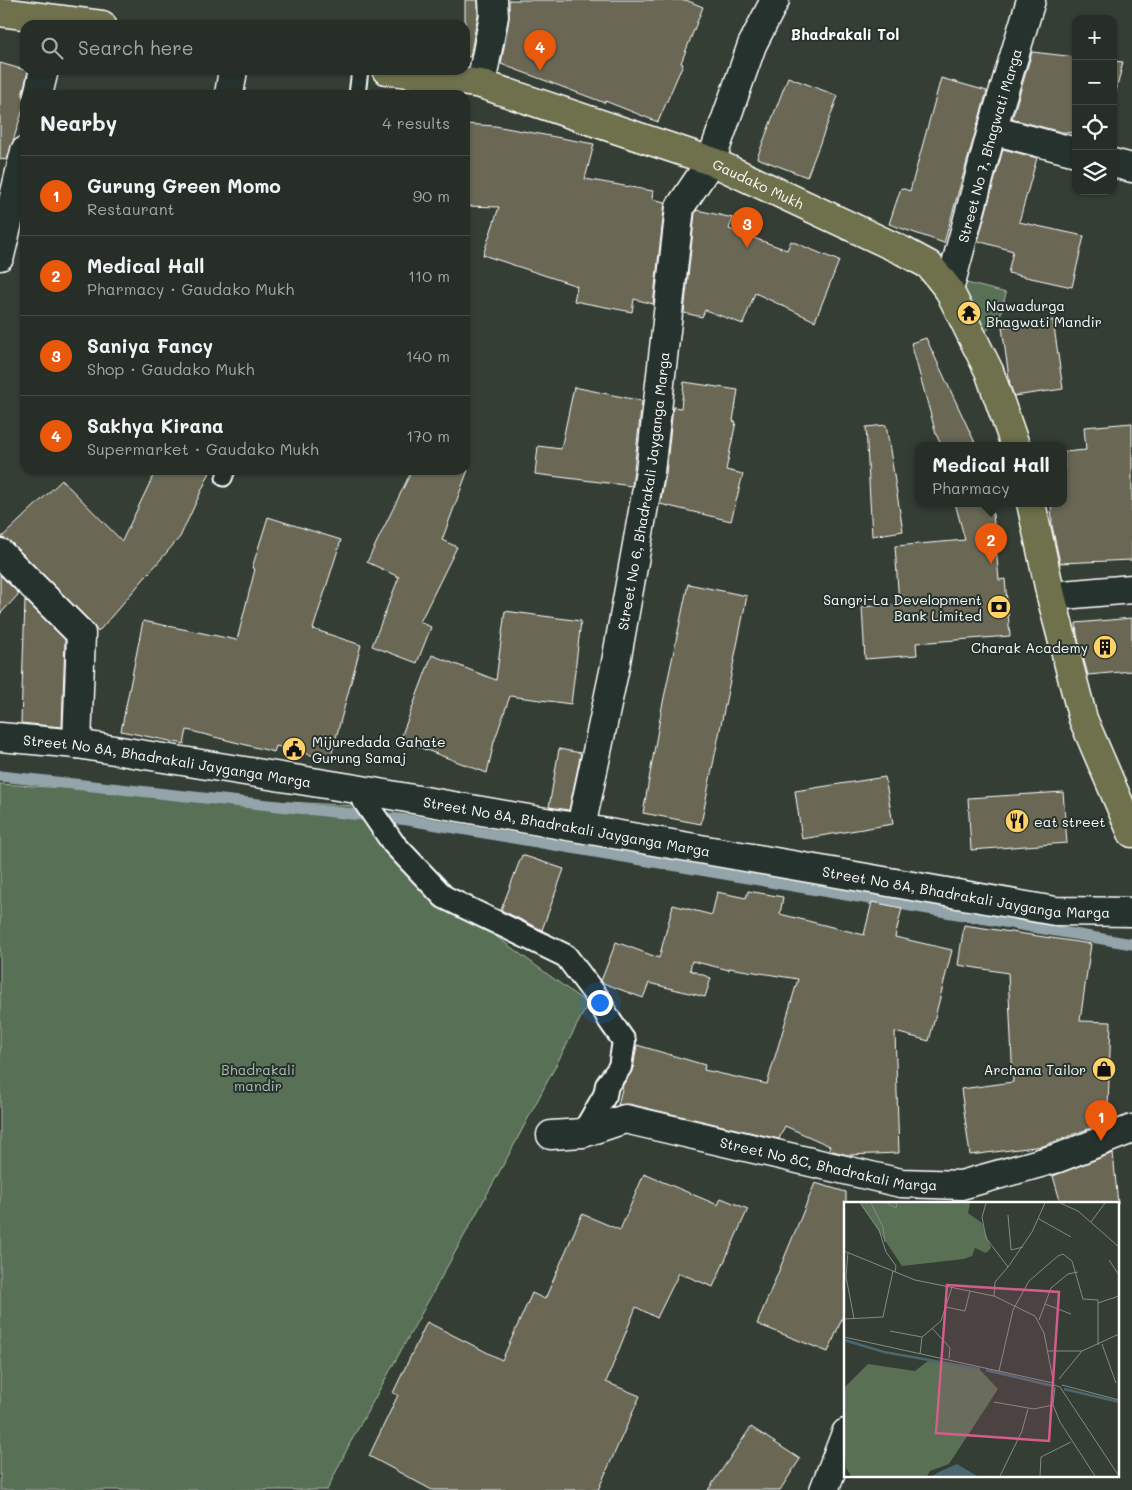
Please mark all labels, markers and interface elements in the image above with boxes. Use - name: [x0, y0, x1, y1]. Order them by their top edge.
- map controls: [1072, 15, 1117, 195]
- button: +: [1072, 15, 1117, 60]
- search box: [20, 20, 470, 75]
- district label: Bhadrakali Tol: [791, 24, 899, 44]
- pin: 4: [524, 30, 556, 71]
- icon: search: [38, 34, 66, 62]
- text: Search here: [78, 35, 194, 60]
- street label: Street No 7, Bhagwati Marga: [953, 46, 1025, 244]
- button: −: [1072, 60, 1117, 105]
- button: locate: [1072, 105, 1117, 150]
- text: Nearby: [40, 109, 117, 136]
- text: 4 results: [382, 112, 450, 133]
- button: layers: [1072, 150, 1117, 195]
- street label: Gaudako Mukh: [710, 154, 807, 213]
- text: Gurung Green Momo: [87, 173, 281, 198]
- text: 1: [52, 185, 60, 206]
- text: 90 m: [413, 185, 450, 206]
- text: Restaurant: [87, 198, 175, 219]
- pin: 3: [731, 207, 763, 248]
- text: Medical Hall: [87, 253, 204, 278]
- text: 2: [52, 265, 60, 286]
- text: 110 m: [408, 265, 450, 286]
- text: Pharmacy · Gaudako Mukh: [87, 278, 294, 299]
- place label: Nawadurga Bhagwati Mandir: [986, 296, 1102, 331]
- temple icon: Nawadurga Bhagwati Mandir: [956, 300, 982, 326]
- text: Saniya Fancy: [87, 333, 213, 358]
- text: 3: [51, 345, 61, 366]
- text: 140 m: [406, 345, 450, 366]
- street label: Street No 6, Bhadrakali Jayganga Marga: [612, 351, 673, 632]
- text: Shop · Gaudako Mukh: [87, 358, 254, 379]
- text: Sakhya Kirana: [87, 413, 224, 438]
- text: 4: [51, 425, 61, 446]
- text: 170 m: [406, 425, 450, 446]
- text: Supermarket · Gaudako Mukh: [87, 438, 319, 459]
- popup: [915, 442, 1067, 507]
- text: Medical Hall: [932, 452, 1050, 477]
- text: Pharmacy: [932, 477, 1010, 498]
- pin: 2: [975, 523, 1007, 564]
- place label: Sangri-La Development Bank Limited: [823, 590, 982, 625]
- bank icon: Sangri-La Development Bank Limited: [986, 594, 1012, 620]
- building icon: Charak Academy: [1092, 634, 1118, 660]
- place label: Charak Academy: [971, 638, 1088, 657]
- street label: Street No 8A, Bhadrakali Jayganga Marga: [23, 730, 313, 791]
- place label: Mijuredada Gahate Gurung Samaj: [312, 732, 446, 767]
- public building icon: Mijuredada Gahate Gurung Samaj: [281, 736, 307, 762]
- street label: Street No 8A, Bhadrakali Jayganga Marga: [422, 791, 712, 860]
- restaurant icon: eat street: [1004, 808, 1030, 834]
- place label: eat street: [1034, 812, 1106, 831]
- street label: Street No 8A, Bhadrakali Jayganga Marga: [821, 861, 1110, 921]
- your location: [587, 990, 613, 1016]
- shop icon: Archana Tailor: [1091, 1056, 1117, 1082]
- park label: Bhadrakali mandir: [221, 1060, 295, 1095]
- place label: Archana Tailor: [984, 1060, 1086, 1079]
- pin: 1: [1085, 1100, 1117, 1141]
- street label: Street No 8C, Bhadrakali Marga: [718, 1132, 937, 1194]
- inset map: [844, 1202, 1120, 1478]

